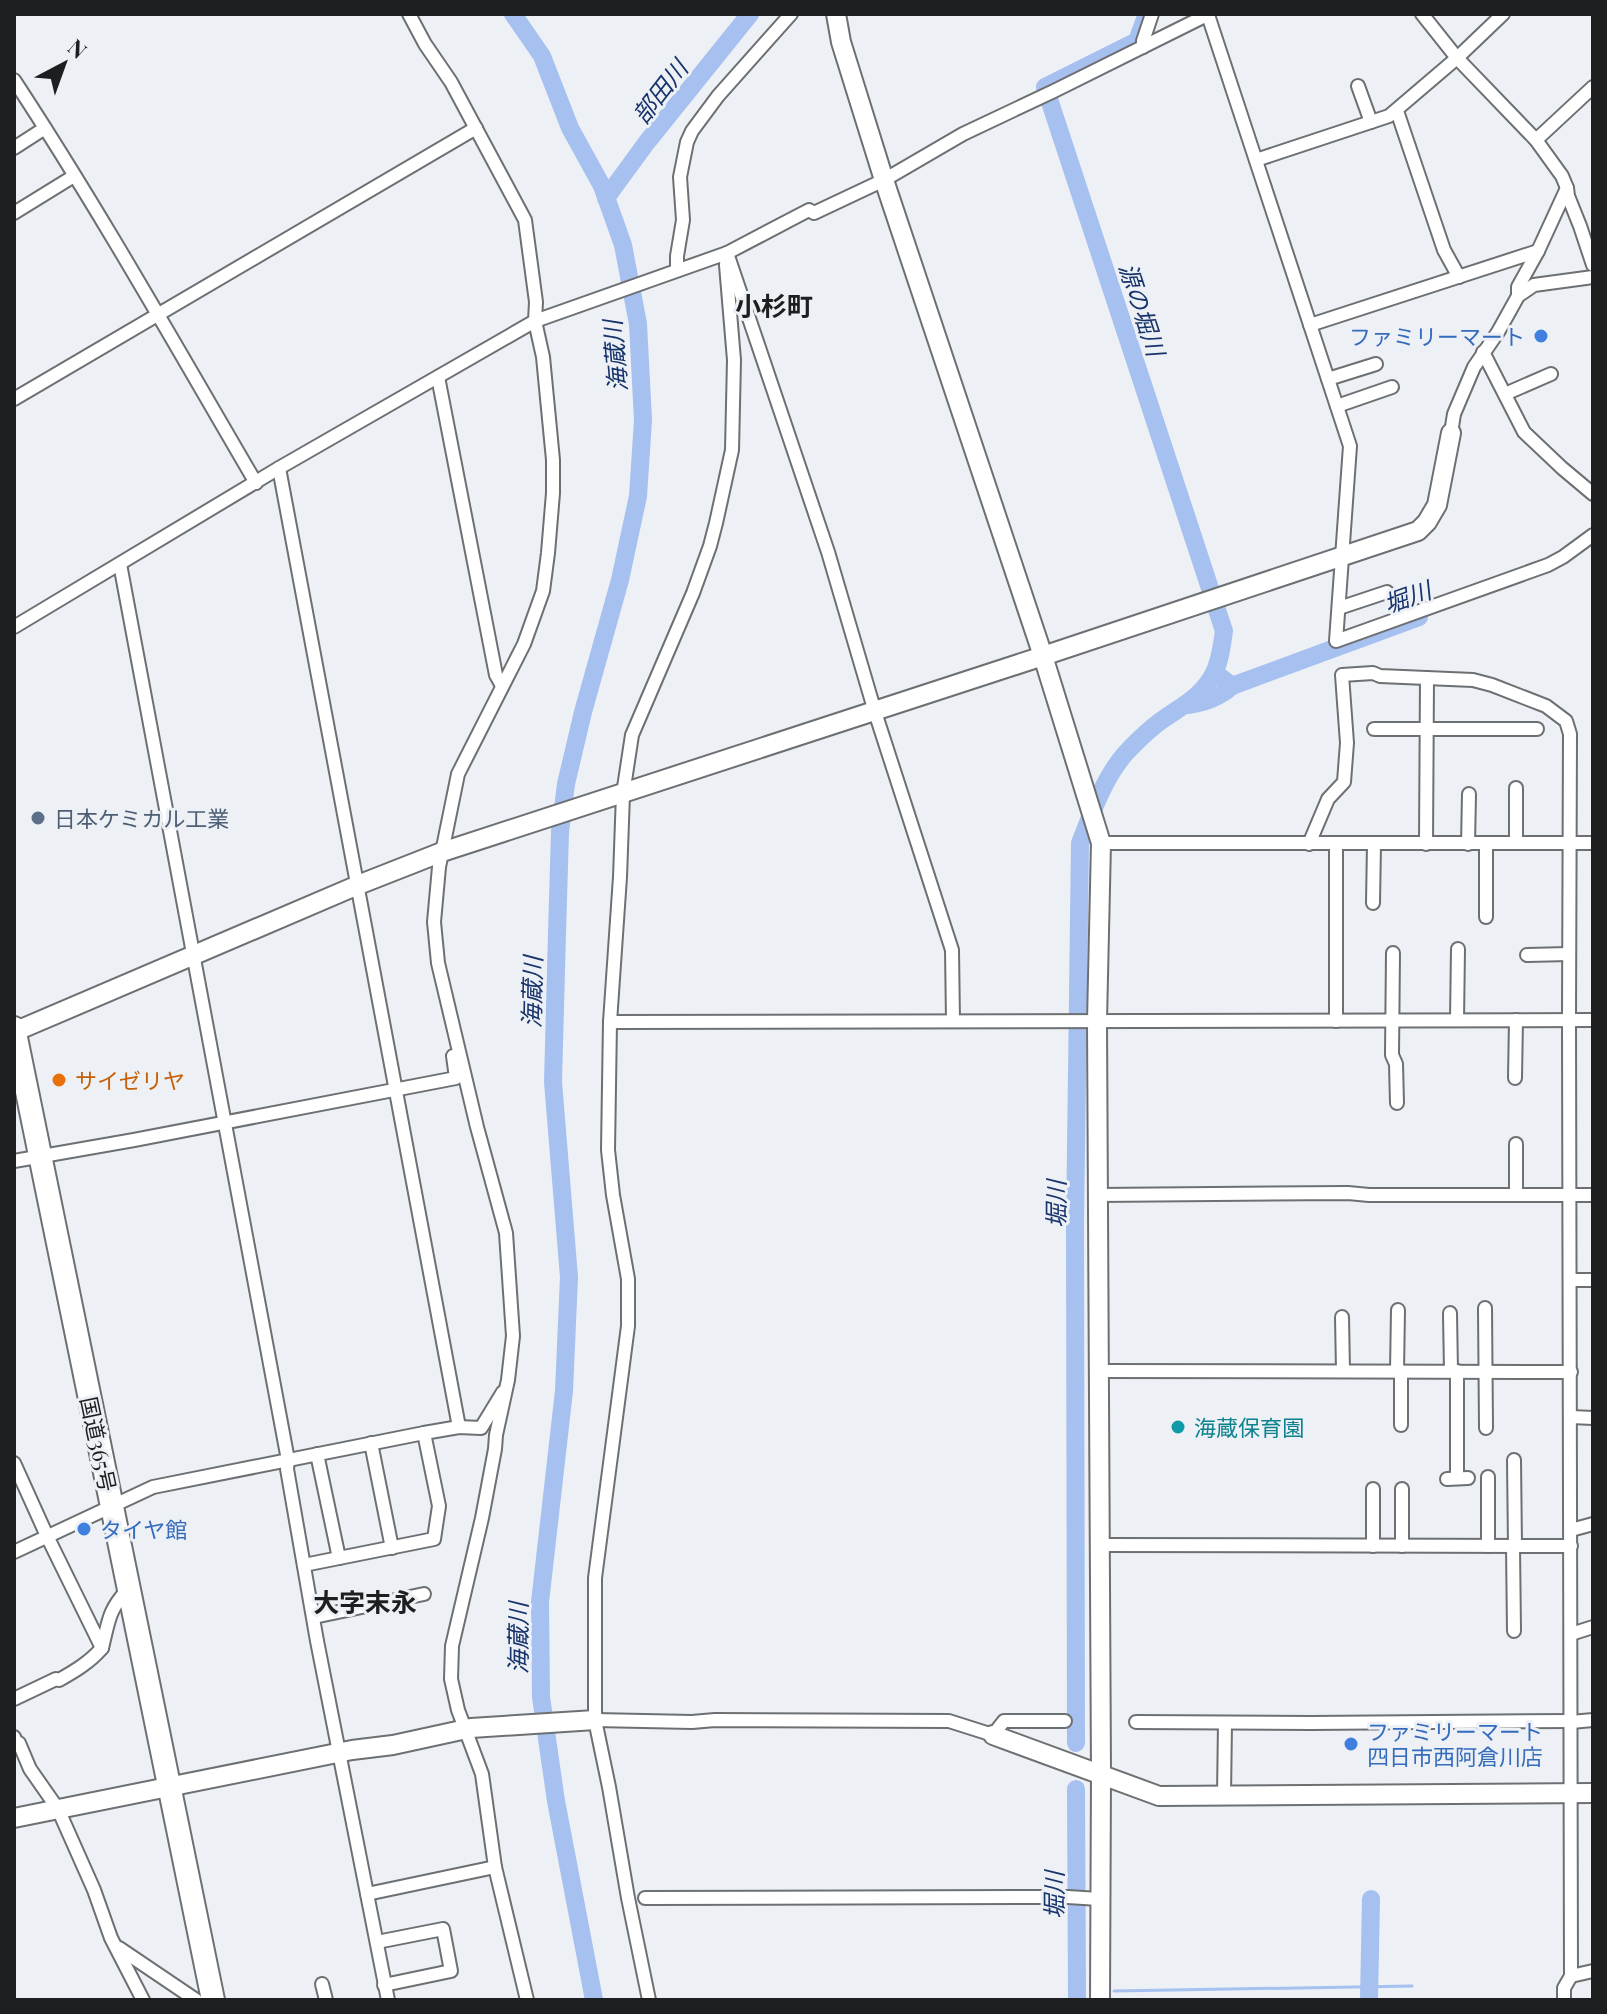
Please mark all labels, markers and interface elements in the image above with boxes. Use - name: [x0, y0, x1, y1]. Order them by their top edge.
- north arrow: [24, 24, 104, 104]
- text: N: [62, 32, 94, 65]
- water label: 部田川: [624, 50, 696, 129]
- water label: 源の堀川: [1113, 258, 1174, 362]
- district label: 小杉町: [735, 288, 813, 323]
- water label: 海蔵川: [595, 316, 633, 393]
- place label: ファミリーマート: [1349, 321, 1525, 351]
- marker: ファミリーマート: [1532, 327, 1550, 345]
- water label: 堀川: [1379, 572, 1438, 619]
- place label: 日本ケミカル工業: [54, 803, 229, 833]
- marker: 日本ケミカル工業: [29, 809, 47, 827]
- water label: 海蔵川: [514, 953, 548, 1028]
- place label: サイゼリヤ: [75, 1065, 185, 1095]
- marker: サイゼリヤ: [50, 1071, 68, 1089]
- water label: 堀川: [1039, 1177, 1071, 1228]
- street label: 国道365号: [74, 1394, 124, 1494]
- place label: 海蔵保育園: [1194, 1412, 1304, 1442]
- marker: 海蔵保育園: [1169, 1418, 1187, 1436]
- place label: タイヤ館: [100, 1514, 187, 1544]
- marker: タイヤ館: [75, 1520, 93, 1538]
- district label: 大字末永: [313, 1584, 417, 1619]
- water label: 海蔵川: [501, 1599, 533, 1674]
- place label: ファミリーマート 四日市西阿倉川店: [1367, 1716, 1543, 1771]
- marker: ファミリーマート 四日市西阿倉川店: [1342, 1735, 1360, 1753]
- water label: 堀川: [1037, 1868, 1069, 1919]

